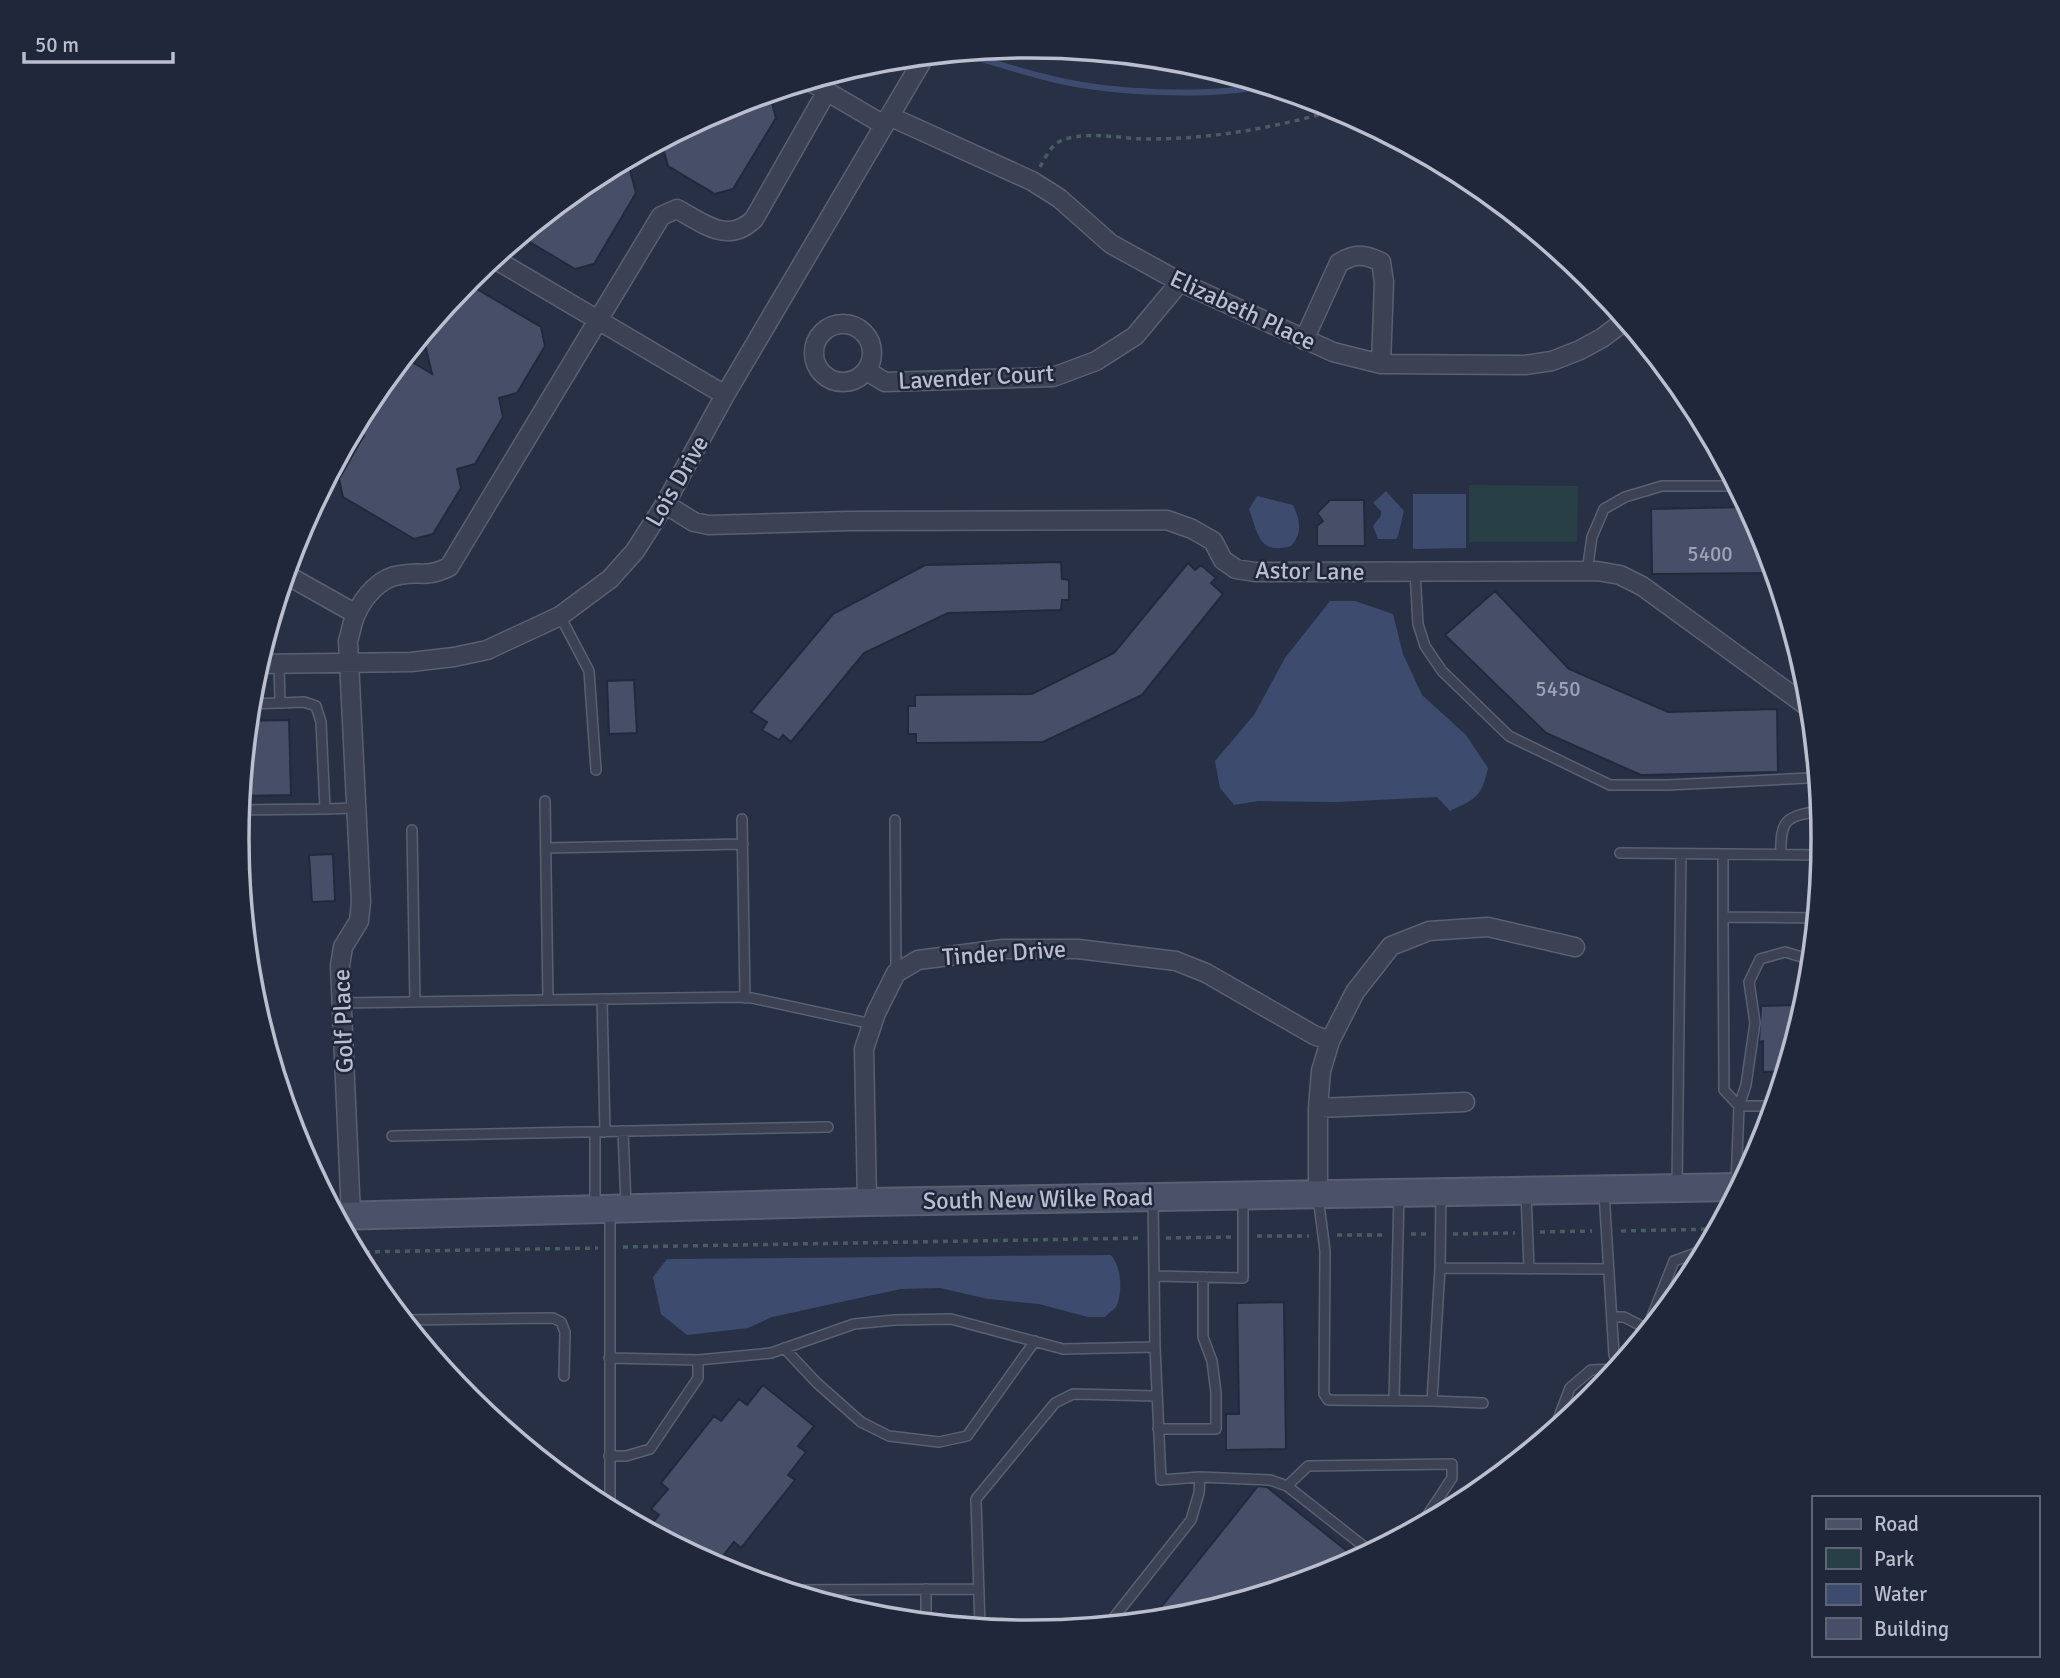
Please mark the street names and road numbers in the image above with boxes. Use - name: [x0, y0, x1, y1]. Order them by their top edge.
- street label: Elizabeth Place: [1165, 263, 1321, 357]
- street label: Lavender Court: [897, 358, 1055, 396]
- street label: Lois Drive: [639, 430, 715, 532]
- street label: Astor Lane: [1255, 555, 1365, 587]
- street label: Tinder Drive: [941, 934, 1067, 972]
- street label: Golf Place: [326, 968, 360, 1074]
- street label: South New Wilke Road: [922, 1182, 1154, 1216]

